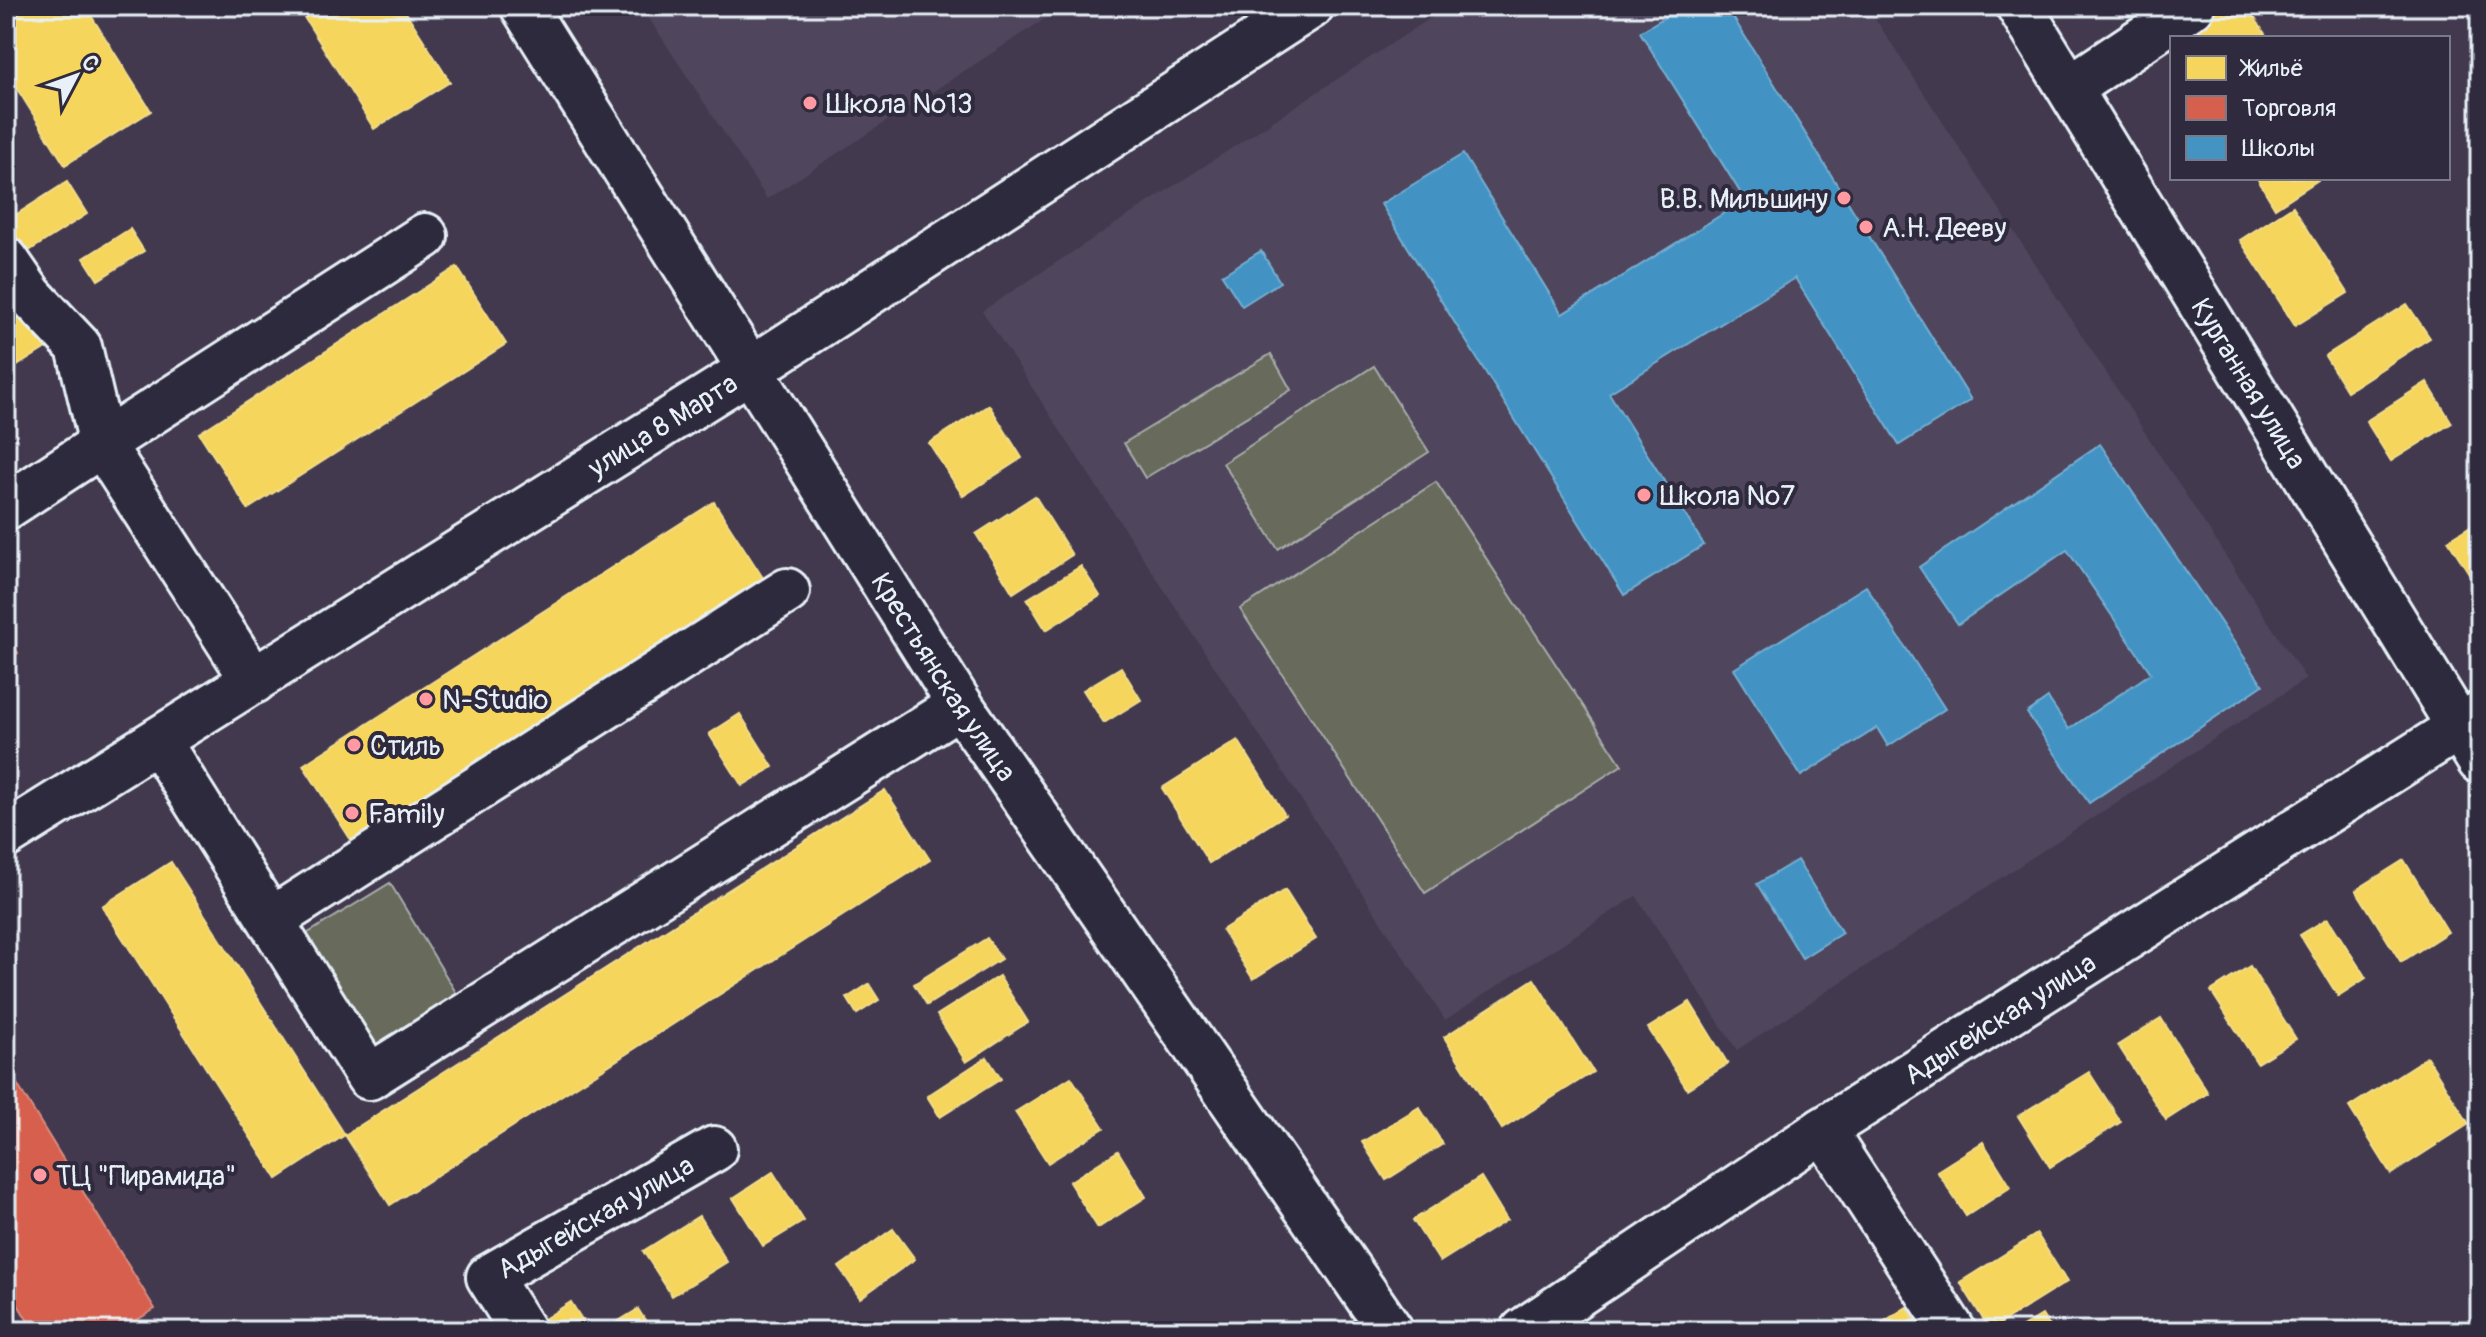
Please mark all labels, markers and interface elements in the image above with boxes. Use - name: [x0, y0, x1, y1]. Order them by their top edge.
- north arrow: [36, 36, 116, 116]
- legend: [2170, 36, 2450, 180]
- text: С: [75, 49, 106, 78]
- text: Жильё: [2238, 54, 2304, 83]
- place label: Школа №13: [826, 87, 973, 122]
- marker: Школа №13: [801, 94, 819, 112]
- text: Торговля: [2242, 94, 2336, 123]
- text: Школы: [2242, 134, 2315, 163]
- place label: В.В. Мильшину: [1660, 182, 1828, 217]
- marker: В.В. Мильшину: [1835, 189, 1853, 207]
- place label: А.Н. Дееву: [1882, 211, 2006, 246]
- marker: А.Н. Дееву: [1857, 218, 1875, 236]
- street label: Курганная улица: [2183, 292, 2314, 476]
- street label: улица 8 Марта: [581, 366, 744, 486]
- place label: Школа №7: [1660, 479, 1795, 514]
- marker: Школа №7: [1635, 486, 1653, 504]
- street label: Крестьянская улица: [863, 567, 1023, 789]
- place label: N-Studio: [442, 683, 548, 718]
- marker: N-Studio: [417, 690, 435, 708]
- place label: Стиль: [370, 729, 441, 764]
- marker: Стиль: [345, 736, 363, 754]
- place label: Family: [368, 797, 445, 832]
- marker: Family: [343, 804, 361, 822]
- street label: Адыгейская улица: [1898, 946, 2103, 1093]
- street label: Адыгейская улица: [491, 1148, 700, 1288]
- place label: ТЦ "Пирамида": [56, 1159, 236, 1194]
- marker: ТЦ "Пирамида": [31, 1166, 49, 1184]

